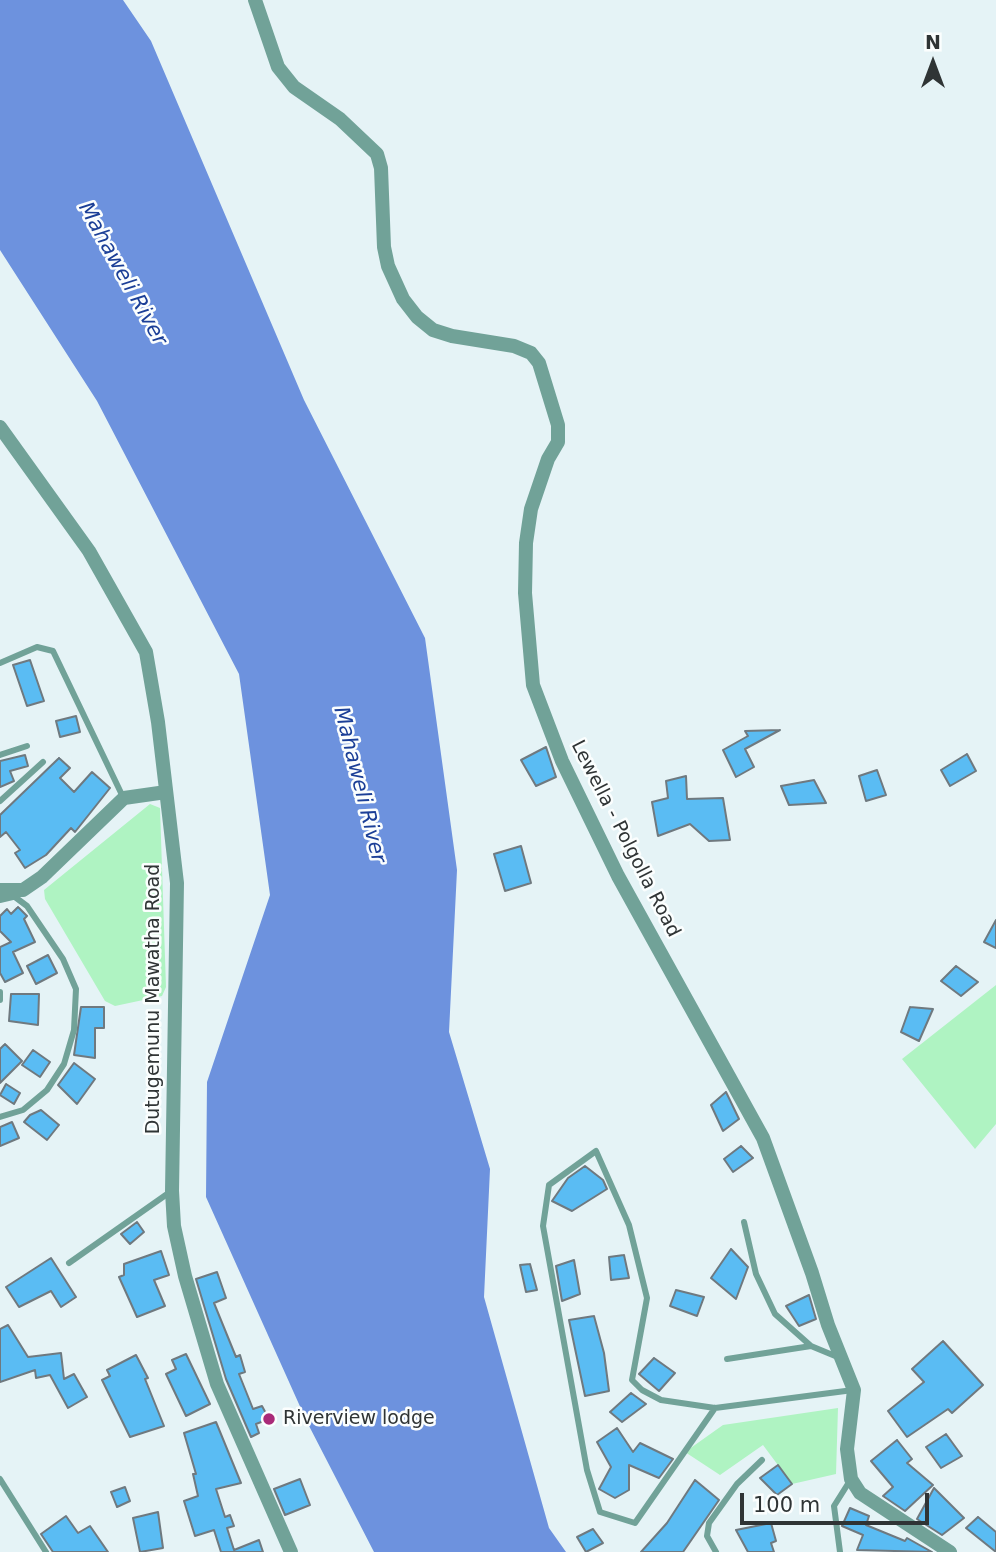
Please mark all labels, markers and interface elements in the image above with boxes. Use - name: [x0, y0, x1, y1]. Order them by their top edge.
- north arrow: [898, 28, 968, 98]
- text: N: [925, 31, 941, 53]
- water label: Mahaweli River: [72, 198, 172, 350]
- water label: Mahaweli River: [327, 704, 391, 866]
- street label: Lewella - Polgolla Road: [565, 737, 685, 941]
- street label: Dutugemunu Mawatha Road: [143, 864, 165, 1134]
- place label: Riverview lodge: [283, 1408, 435, 1430]
- marker: Riverview lodge: [261, 1411, 277, 1427]
- scale bar: [744, 1478, 933, 1522]
- text: 100 m: [753, 1493, 820, 1517]

